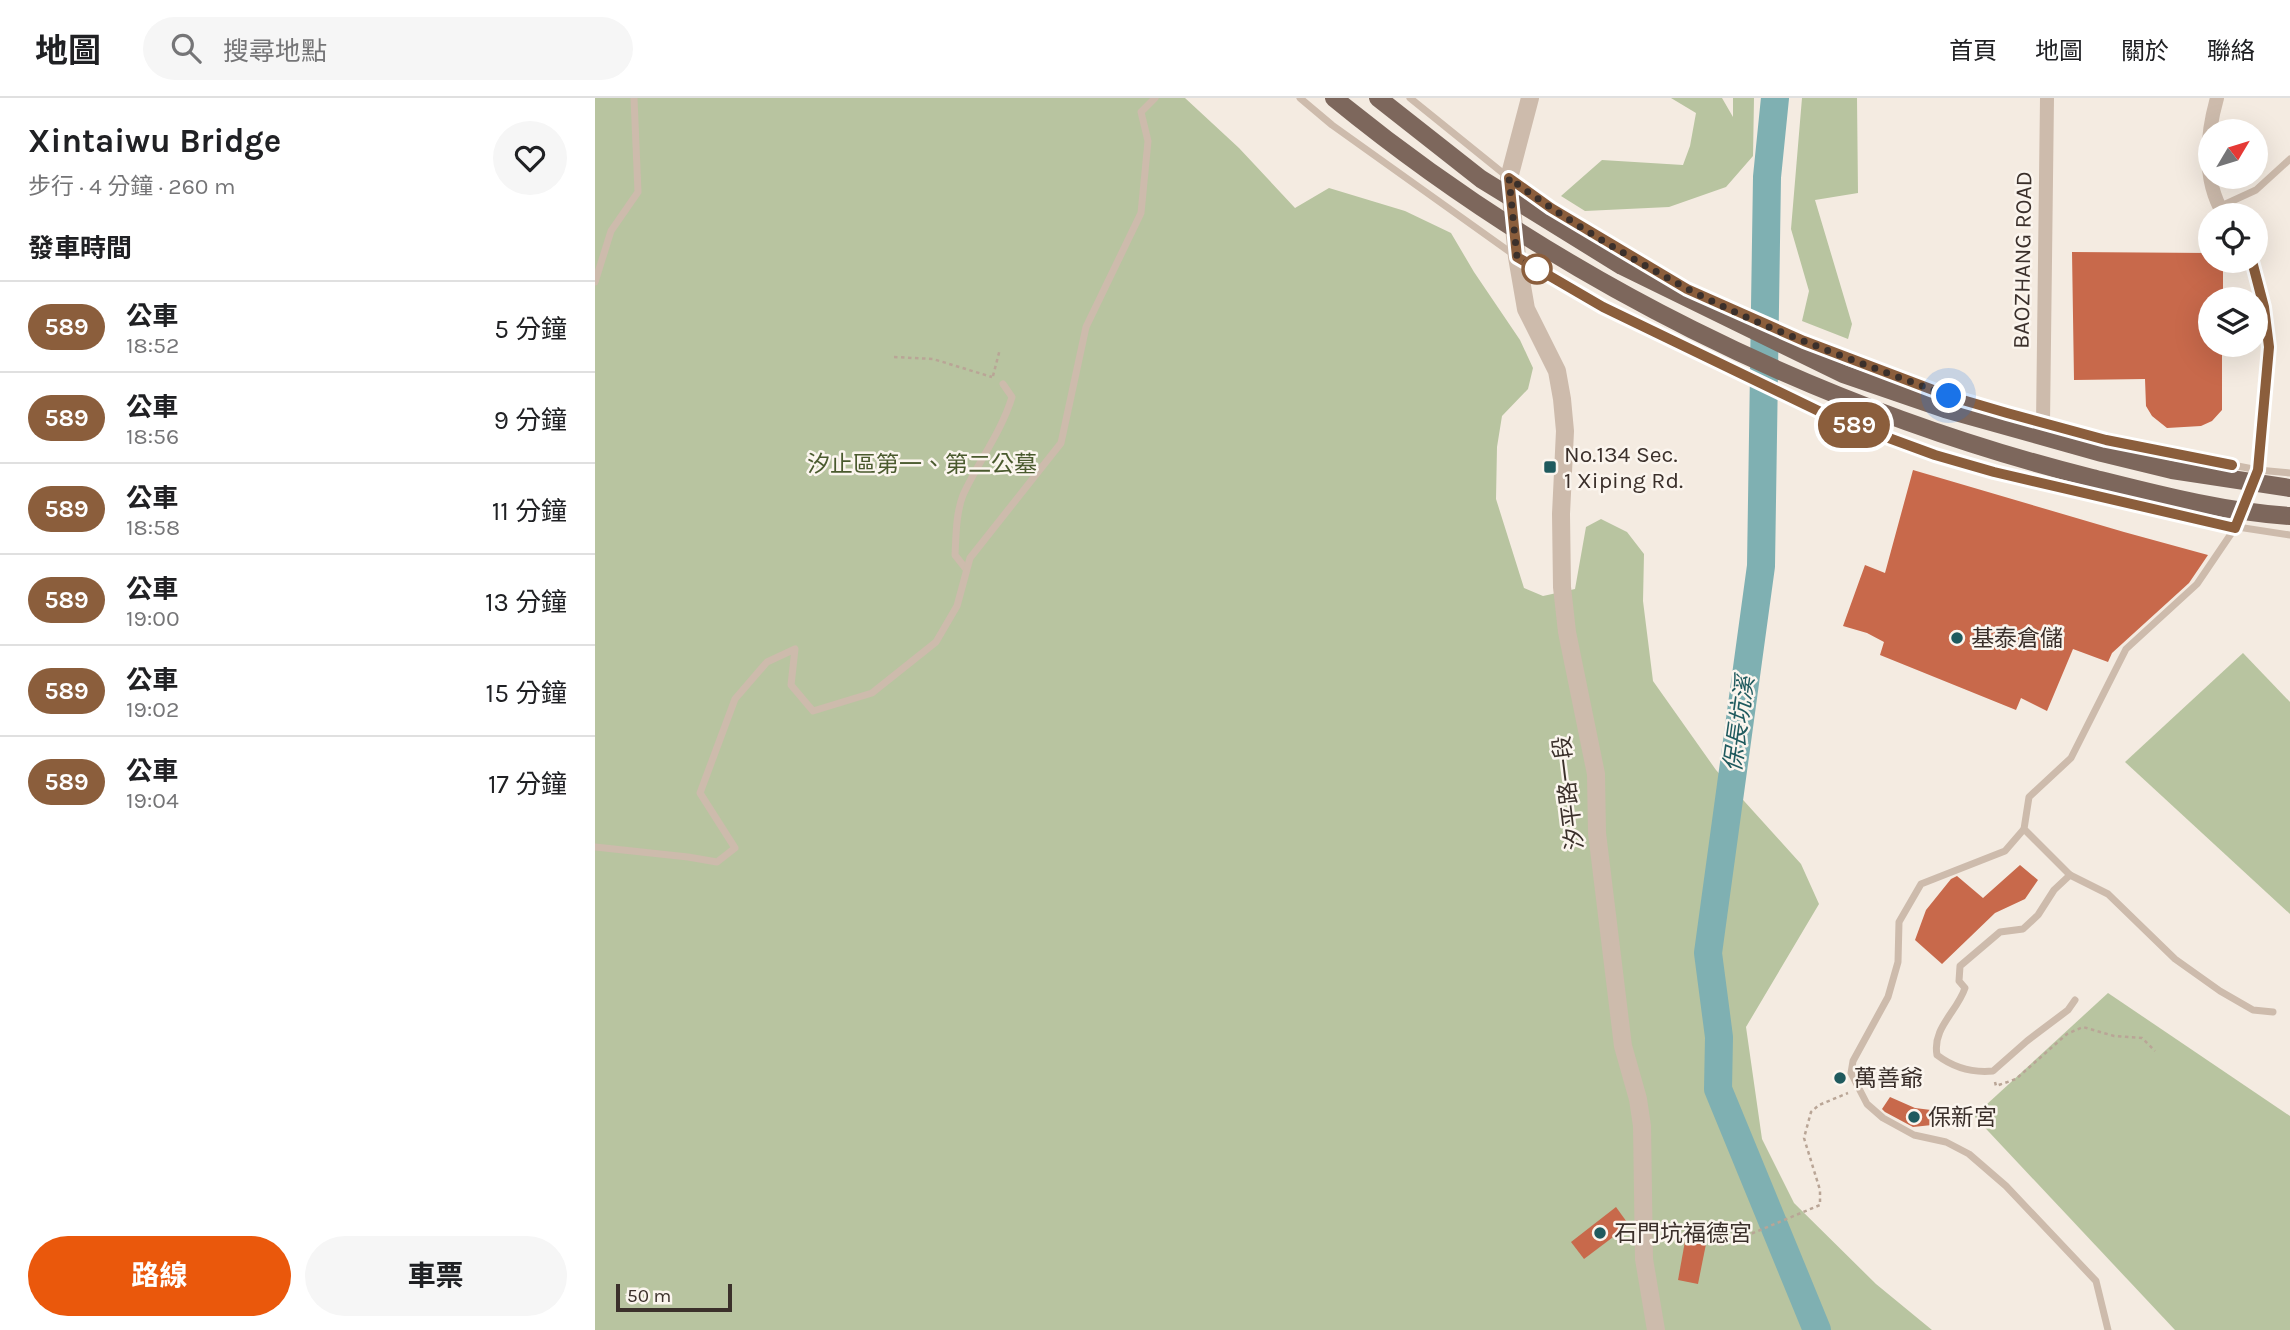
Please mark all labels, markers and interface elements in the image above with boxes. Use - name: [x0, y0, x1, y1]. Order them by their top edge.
- search box: [143, 17, 633, 80]
- icon: search: [167, 29, 205, 67]
- text: 地圖: [35, 32, 101, 70]
- text: 搜尋地點: [223, 36, 327, 67]
- text: 首頁: [1949, 37, 1997, 65]
- text: 地圖: [2035, 37, 2083, 65]
- text: 關於: [2121, 37, 2169, 65]
- text: 聯絡: [2207, 37, 2255, 65]
- north arrow: [2198, 119, 2268, 189]
- map controls: [2198, 119, 2268, 357]
- button: heart: [493, 121, 567, 195]
- text: Xintaiwu Bridge: [28, 122, 281, 160]
- street label: BAOZHANG ROAD: [2007, 171, 2038, 349]
- text: 步行 · 4 分鐘 · 260 m: [28, 173, 236, 200]
- button: locate: [2198, 203, 2268, 273]
- text: 發車時間: [28, 233, 132, 264]
- unlabelled marker: [1522, 254, 1552, 284]
- button: layers: [2198, 287, 2268, 357]
- text: 公車: [126, 301, 178, 332]
- text: 589: [44, 313, 89, 341]
- text: 5 分鐘: [494, 314, 567, 345]
- text: 18:52: [126, 332, 179, 359]
- your location: [1931, 378, 1966, 413]
- text: 公車: [126, 392, 178, 423]
- line badge: 589: [1814, 402, 1894, 448]
- text: 589: [44, 404, 89, 432]
- text: 9 分鐘: [494, 405, 567, 436]
- text: 589: [1832, 411, 1876, 439]
- text: 18:56: [126, 423, 179, 450]
- place label: No.134 Sec. 1 Xiping Rd.: [1564, 441, 1683, 494]
- park label: 汐止區第一、第二公墓: [807, 451, 1037, 478]
- marker: No.134 Sec. 1 Xiping Rd.: [1542, 459, 1558, 475]
- text: 公車: [126, 483, 178, 514]
- text: 589: [44, 495, 89, 523]
- text: 11 分鐘: [492, 496, 567, 527]
- text: 18:58: [126, 514, 180, 541]
- text: 公車: [126, 574, 178, 605]
- text: 589: [44, 586, 89, 614]
- text: 13 分鐘: [485, 587, 567, 618]
- text: 19:00: [126, 605, 180, 632]
- place label: 基泰倉儲: [1971, 625, 2063, 652]
- marker: 基泰倉儲: [1949, 630, 1965, 646]
- text: 公車: [126, 665, 178, 696]
- water label: 保長坑溪: [1718, 672, 1760, 773]
- text: 589: [44, 677, 89, 705]
- text: 15 分鐘: [486, 678, 567, 709]
- text: 19:02: [126, 696, 179, 723]
- street label: 汐平路一段: [1548, 734, 1589, 852]
- text: 公車: [126, 756, 178, 787]
- text: 589: [44, 768, 89, 796]
- text: 17 分鐘: [488, 769, 567, 800]
- text: 19:04: [126, 787, 179, 814]
- place label: 萬善爺: [1854, 1065, 1923, 1092]
- marker: 萬善爺: [1832, 1070, 1848, 1086]
- place label: 保新宮: [1928, 1104, 1997, 1131]
- marker: 保新宮: [1906, 1109, 1922, 1125]
- place label: 石門坑福德宮: [1614, 1220, 1752, 1247]
- marker: 石門坑福德宮: [1592, 1225, 1608, 1241]
- button: 路線: [28, 1236, 291, 1316]
- button: 車票: [305, 1236, 567, 1316]
- scale bar: [616, 1281, 731, 1313]
- text: 50 m: [627, 1285, 671, 1307]

